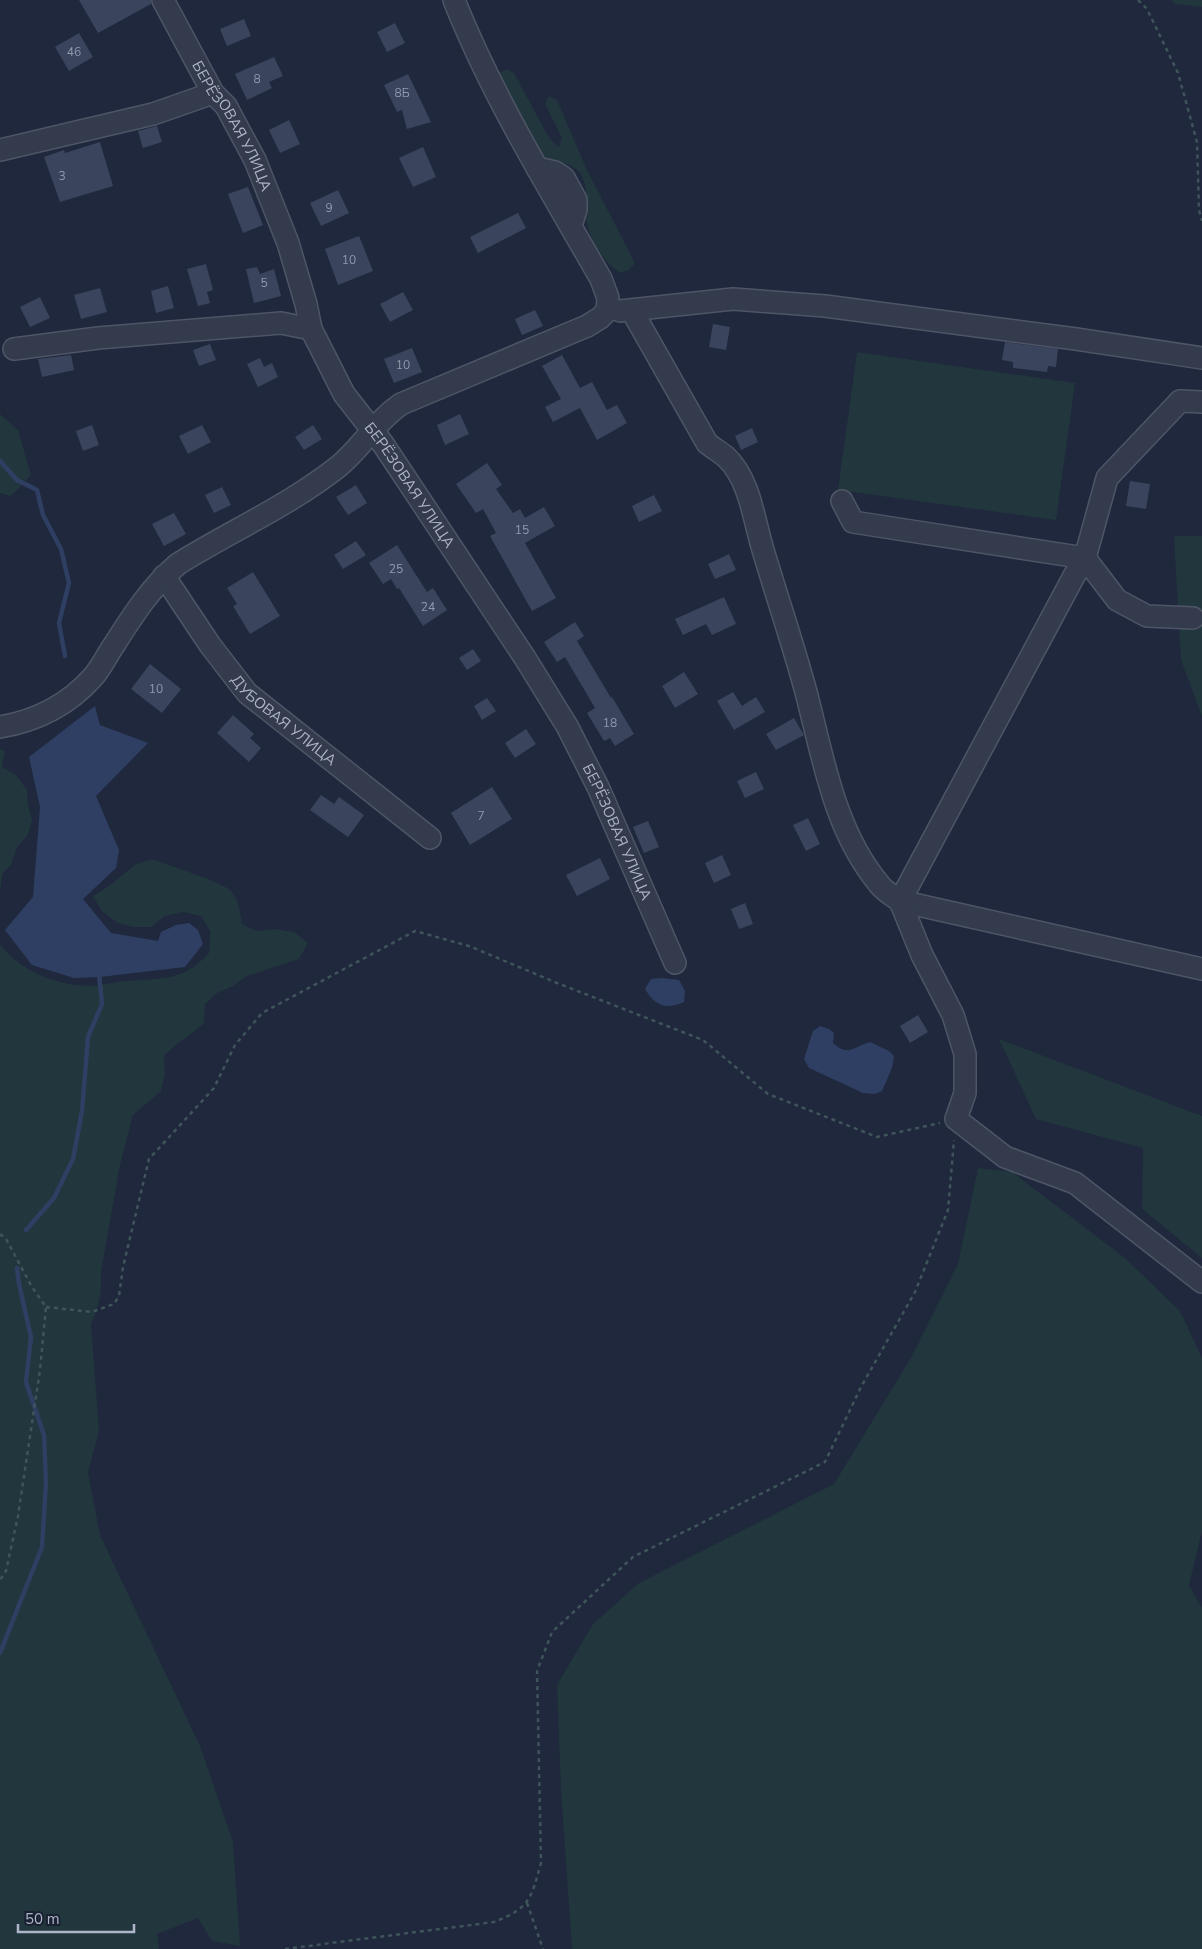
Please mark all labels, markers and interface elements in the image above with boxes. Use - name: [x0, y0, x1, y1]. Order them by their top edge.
- house number: 46: [67, 44, 81, 60]
- street label: БЕРЁЗОВАЯ УЛИЦА: [187, 57, 276, 194]
- house number: 8: [253, 71, 261, 87]
- house number: 8Б: [394, 85, 410, 101]
- house number: 3: [58, 168, 66, 184]
- house number: 9: [325, 200, 333, 216]
- house number: 10: [342, 252, 356, 268]
- house number: 5: [260, 275, 268, 291]
- house number: 10: [396, 357, 410, 373]
- street label: БЕРЁЗОВАЯ УЛИЦА: [360, 418, 459, 552]
- house number: 15: [515, 522, 529, 538]
- house number: 25: [389, 561, 403, 577]
- house number: 24: [421, 599, 435, 615]
- street label: ДУБОВАЯ УЛИЦА: [226, 671, 341, 770]
- house number: 10: [149, 681, 163, 697]
- house number: 18: [603, 715, 617, 731]
- street label: БЕРЁЗОВАЯ УЛИЦА: [578, 760, 656, 903]
- house number: 7: [477, 808, 485, 824]
- scale bar: [18, 1902, 134, 1934]
- text: 50 m: [25, 1909, 60, 1929]

